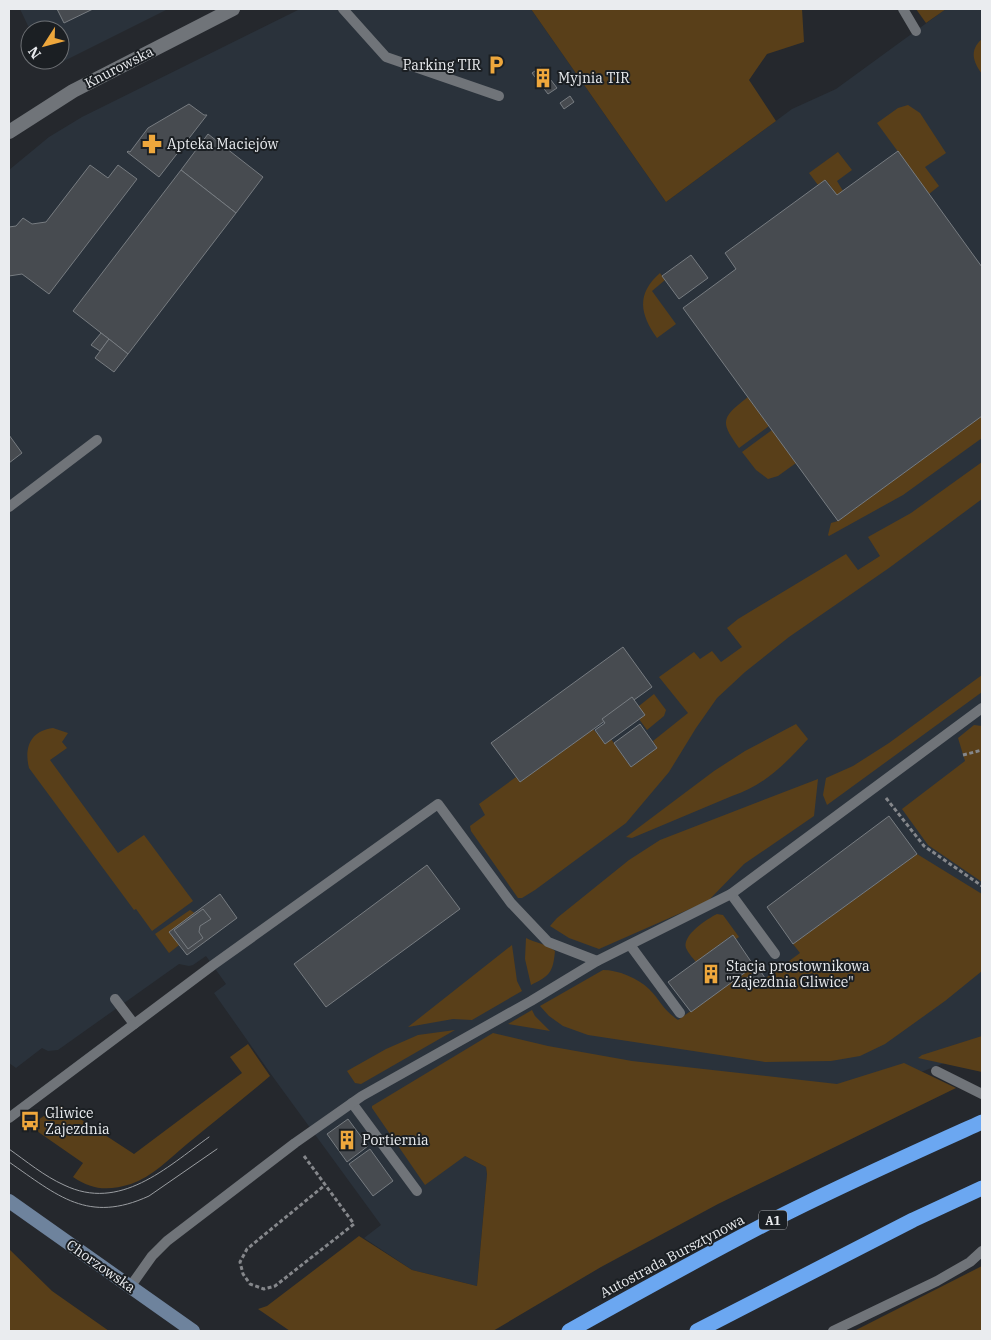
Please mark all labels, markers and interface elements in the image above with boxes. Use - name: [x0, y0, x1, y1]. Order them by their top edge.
- north arrow: [20, 20, 70, 70]
- street label: Knurowska: [82, 42, 157, 92]
- text: N: [24, 43, 45, 62]
- parking icon: Parking TIR: [485, 54, 507, 76]
- place label: Parking TIR: [403, 56, 482, 74]
- building icon: Myjnia TIR: [532, 67, 554, 89]
- place label: Myjnia TIR: [558, 69, 630, 87]
- pharmacy icon: Apteka Maciejów: [141, 133, 163, 155]
- place label: Apteka Maciejów: [167, 135, 279, 153]
- place label: Stacja prostownikowa "Zajezdnia Gliwice": [726, 957, 870, 991]
- building icon: Stacja prostownikowa "Zajezdnia Gliwice": [700, 963, 722, 985]
- place label: Gliwice Zajezdnia: [45, 1104, 110, 1138]
- bus stop icon: Gliwice Zajezdnia: [19, 1110, 41, 1132]
- building icon: Portiernia: [336, 1129, 358, 1151]
- place label: Portiernia: [362, 1131, 429, 1149]
- street label: Autostrada Bursztynowa: [597, 1210, 748, 1302]
- road number: A1: [759, 1210, 787, 1230]
- street label: Chorzowska: [63, 1236, 139, 1297]

